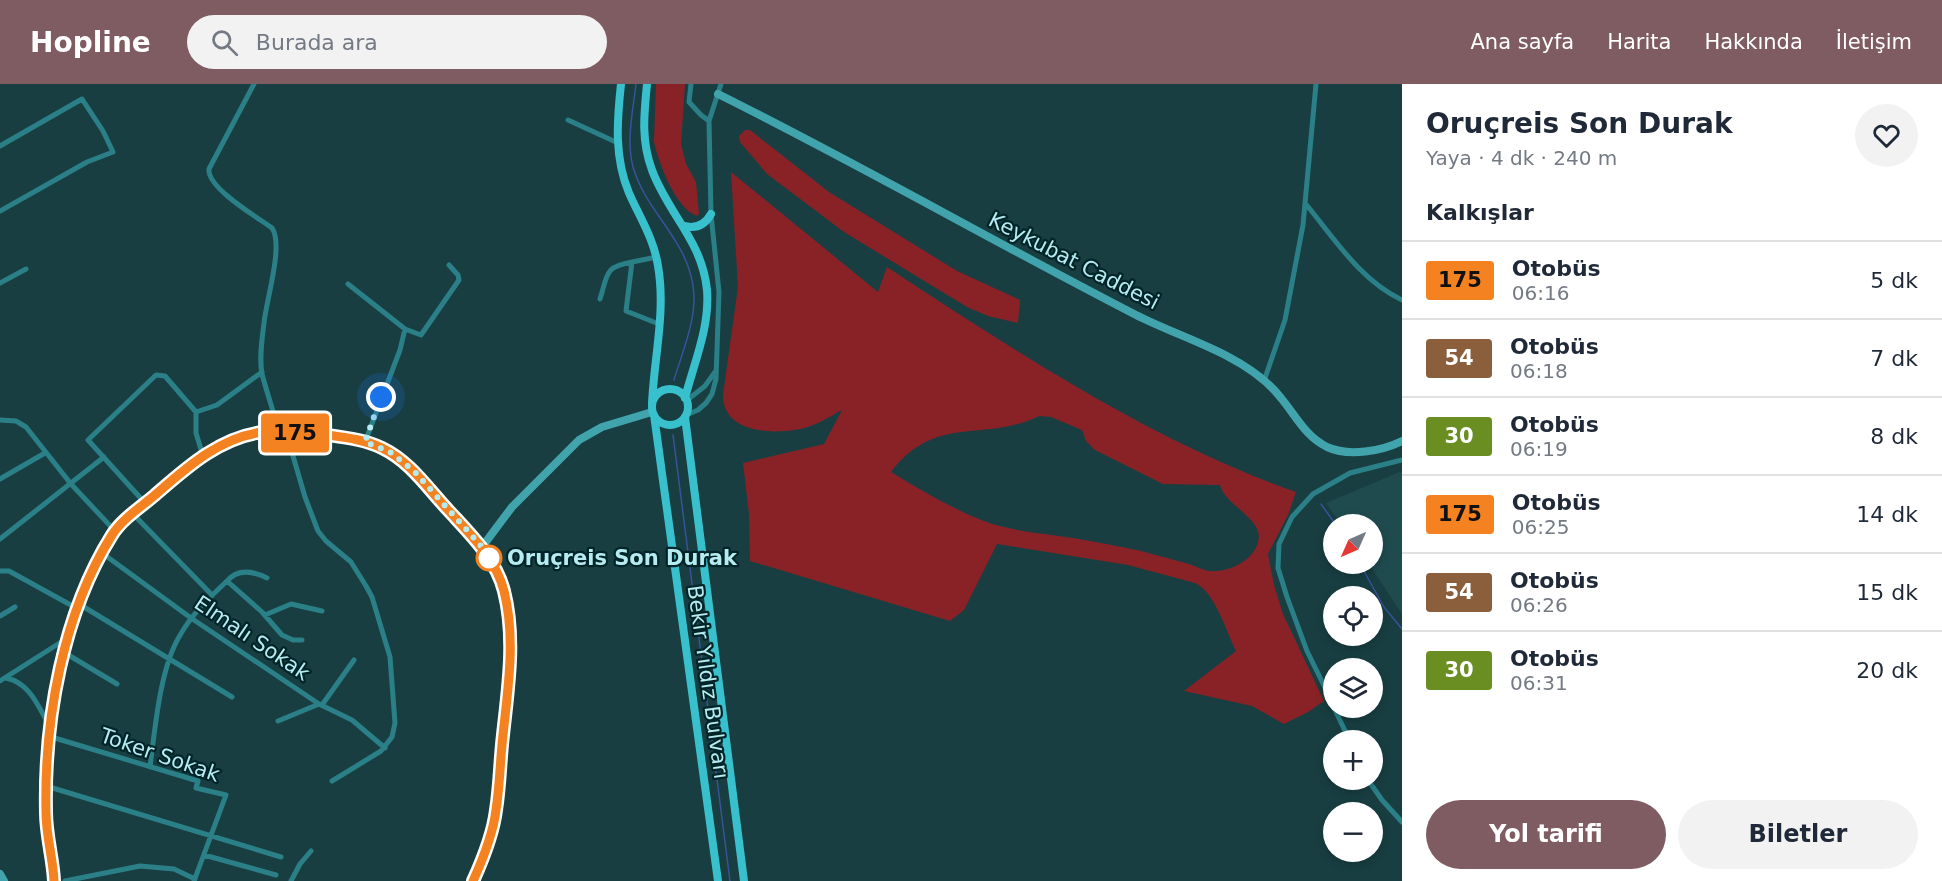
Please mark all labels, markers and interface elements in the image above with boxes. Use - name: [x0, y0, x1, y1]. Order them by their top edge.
- search box: [187, 15, 607, 69]
- text: Hopline: [30, 26, 151, 59]
- icon: search: [208, 26, 241, 59]
- text: Burada ara: [256, 30, 378, 55]
- text: Ana sayfa: [1470, 30, 1574, 54]
- text: Harita: [1607, 30, 1671, 54]
- text: Hakkında: [1704, 30, 1803, 54]
- text: İletişim: [1836, 30, 1912, 54]
- button: heart: [1855, 104, 1918, 167]
- text: Oruçreis Son Durak: [1426, 107, 1733, 140]
- text: Yaya · 4 dk · 240 m: [1426, 146, 1617, 170]
- text: Kalkışlar: [1426, 200, 1534, 225]
- street label: Keykubat Caddesi: [985, 208, 1163, 314]
- text: Otobüs: [1512, 256, 1601, 281]
- text: 175: [1438, 268, 1482, 292]
- text: 5 dk: [1870, 268, 1918, 293]
- text: 06:16: [1512, 281, 1569, 305]
- text: Otobüs: [1510, 334, 1599, 359]
- text: 54: [1444, 346, 1474, 370]
- text: 7 dk: [1870, 346, 1918, 371]
- text: 06:18: [1510, 359, 1568, 383]
- your location: [366, 382, 396, 412]
- text: Otobüs: [1510, 412, 1599, 437]
- line badge: 175: [260, 414, 330, 452]
- text: 175: [273, 421, 317, 445]
- text: 30: [1444, 424, 1474, 448]
- text: 8 dk: [1870, 424, 1918, 449]
- text: 06:19: [1510, 437, 1568, 461]
- text: Otobüs: [1512, 490, 1601, 515]
- text: 175: [1438, 502, 1482, 526]
- text: 14 dk: [1856, 502, 1918, 527]
- north arrow: [1323, 514, 1383, 574]
- map controls: [1323, 514, 1383, 862]
- text: 06:25: [1512, 515, 1569, 539]
- marker: Oruçreis Son Durak: [476, 545, 502, 571]
- place label: Oruçreis Son Durak: [507, 546, 738, 570]
- text: Otobüs: [1510, 568, 1599, 593]
- text: 54: [1444, 580, 1474, 604]
- text: 15 dk: [1856, 580, 1918, 605]
- street label: Bekir Yıldız Bulvarı: [683, 584, 733, 780]
- button: locate: [1323, 586, 1383, 646]
- street label: Elmalı Sokak: [190, 591, 315, 686]
- text: 06:26: [1510, 593, 1568, 617]
- text: Otobüs: [1510, 646, 1599, 671]
- button: layers: [1323, 658, 1383, 718]
- text: 30: [1444, 658, 1474, 682]
- text: 20 dk: [1856, 658, 1918, 683]
- text: 06:31: [1510, 671, 1568, 695]
- street label: Toker Sokak: [96, 723, 224, 787]
- button: +: [1323, 730, 1383, 790]
- button: Yol tarifi: [1426, 800, 1666, 869]
- button: Biletler: [1678, 800, 1918, 869]
- button: −: [1323, 802, 1383, 862]

